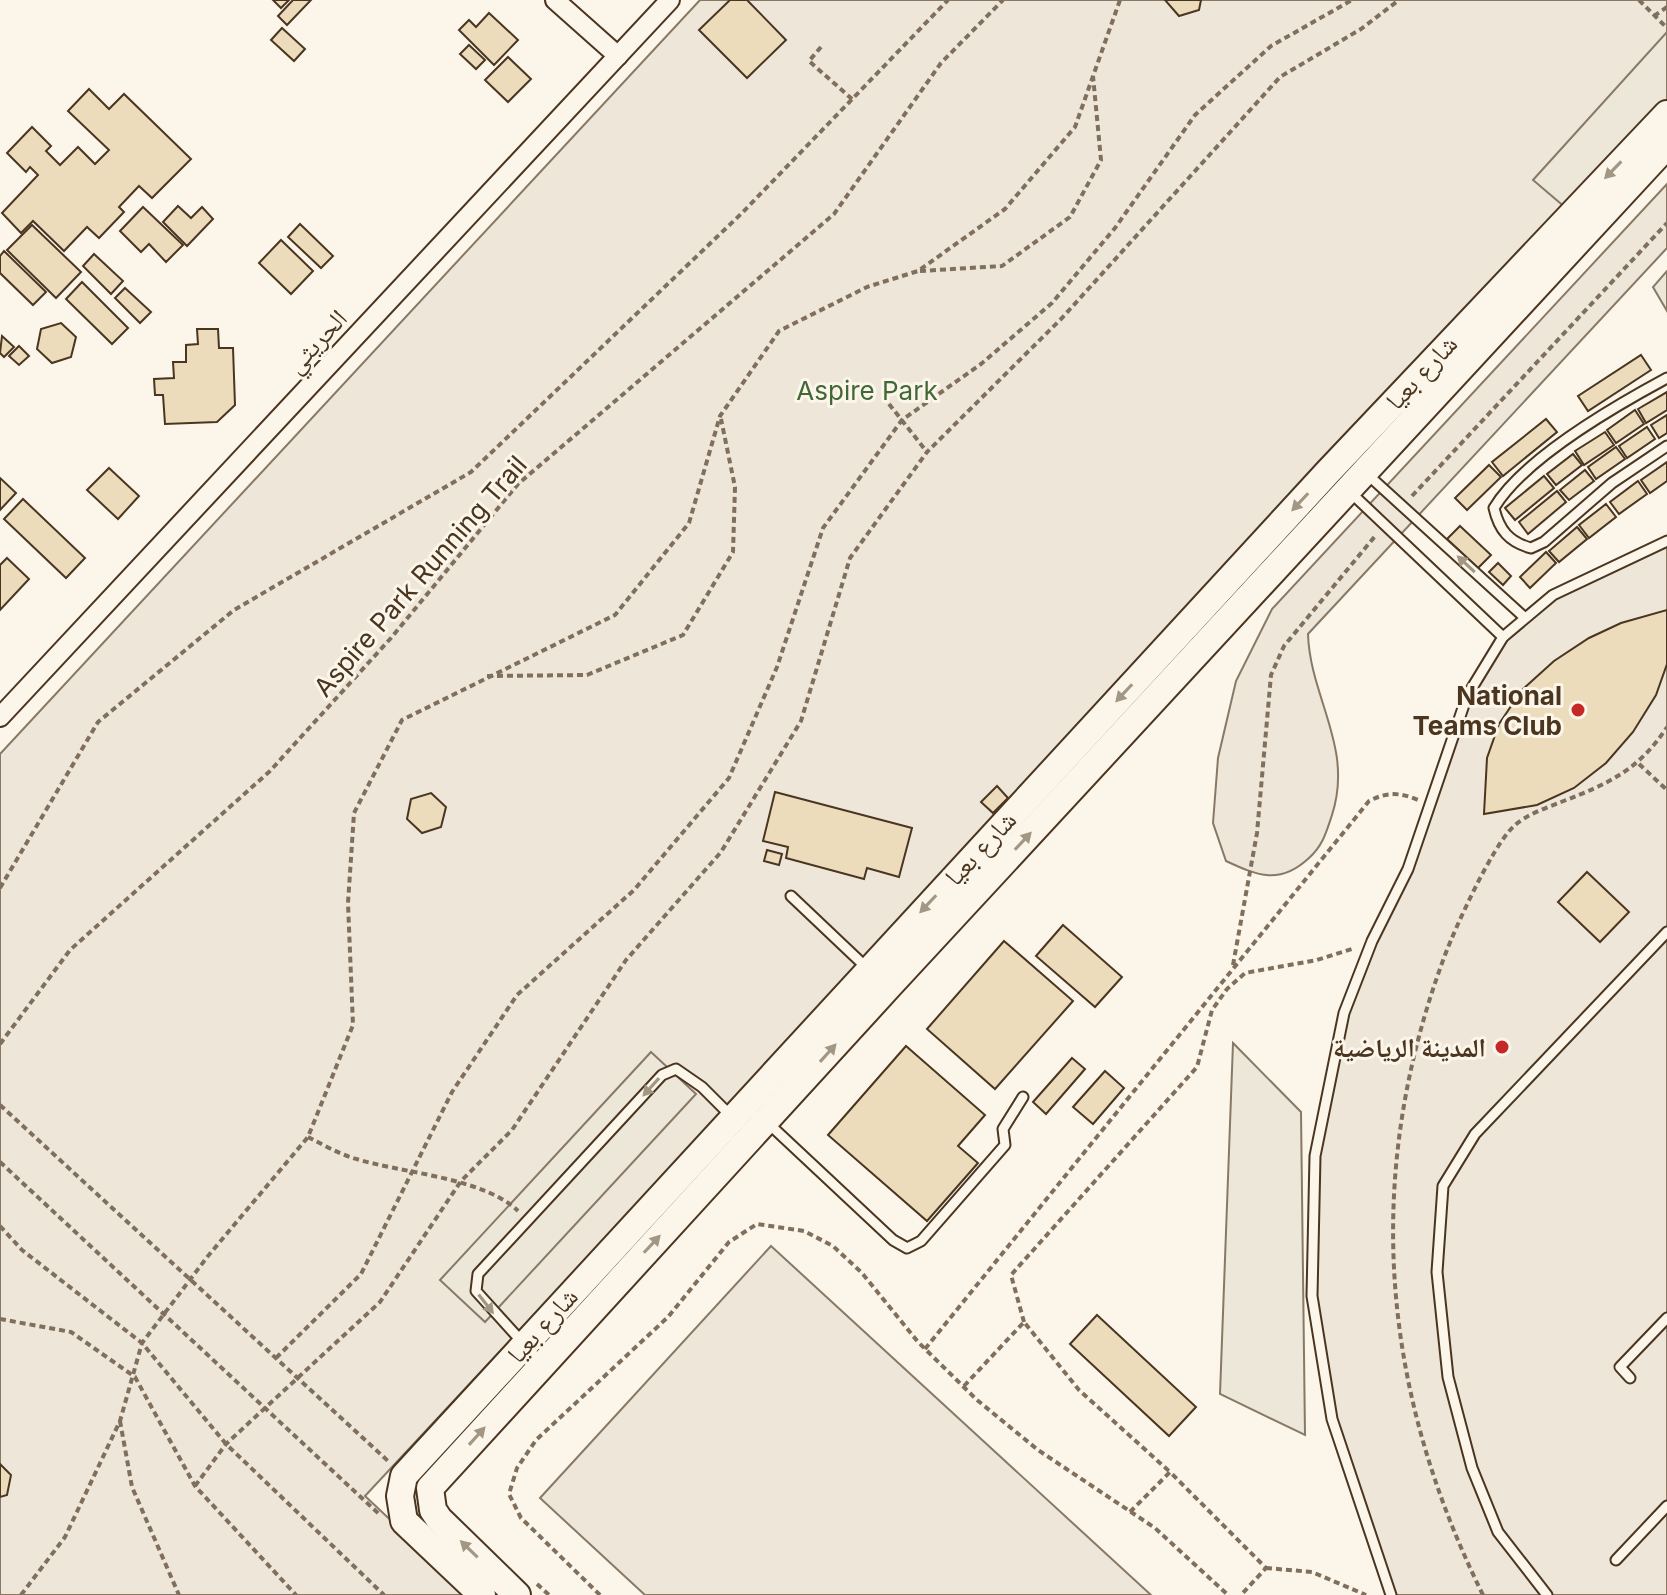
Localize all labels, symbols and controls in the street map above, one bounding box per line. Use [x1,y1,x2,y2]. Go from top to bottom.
one-way arrow [1605,160,1623,179]
street label: الحريثي [279,303,357,383]
street label: شارع بعيا [1379,328,1464,416]
park label: Aspire Park [796,375,938,406]
street label: Aspire Park Running Trail [307,449,533,703]
one-way arrow [1292,492,1310,511]
one-way arrow [1457,556,1476,574]
place label: National Teams Club [1413,680,1562,741]
one-way arrow [1115,683,1133,702]
marker: National Teams Club [1569,701,1587,719]
street label: شارع بعيا [938,804,1023,892]
one-way arrow [1014,832,1032,851]
one-way arrow [920,894,938,913]
place label: المدينة الرياضية [1333,1032,1486,1063]
marker: المدينة الرياضية [1493,1038,1511,1056]
one-way arrow [818,1043,836,1062]
one-way arrow [643,1076,660,1096]
one-way arrow [643,1235,661,1254]
street label: شارع بعيا [500,1281,585,1370]
one-way arrow [477,1294,493,1314]
one-way arrow [467,1427,485,1446]
one-way arrow [460,1540,479,1558]

